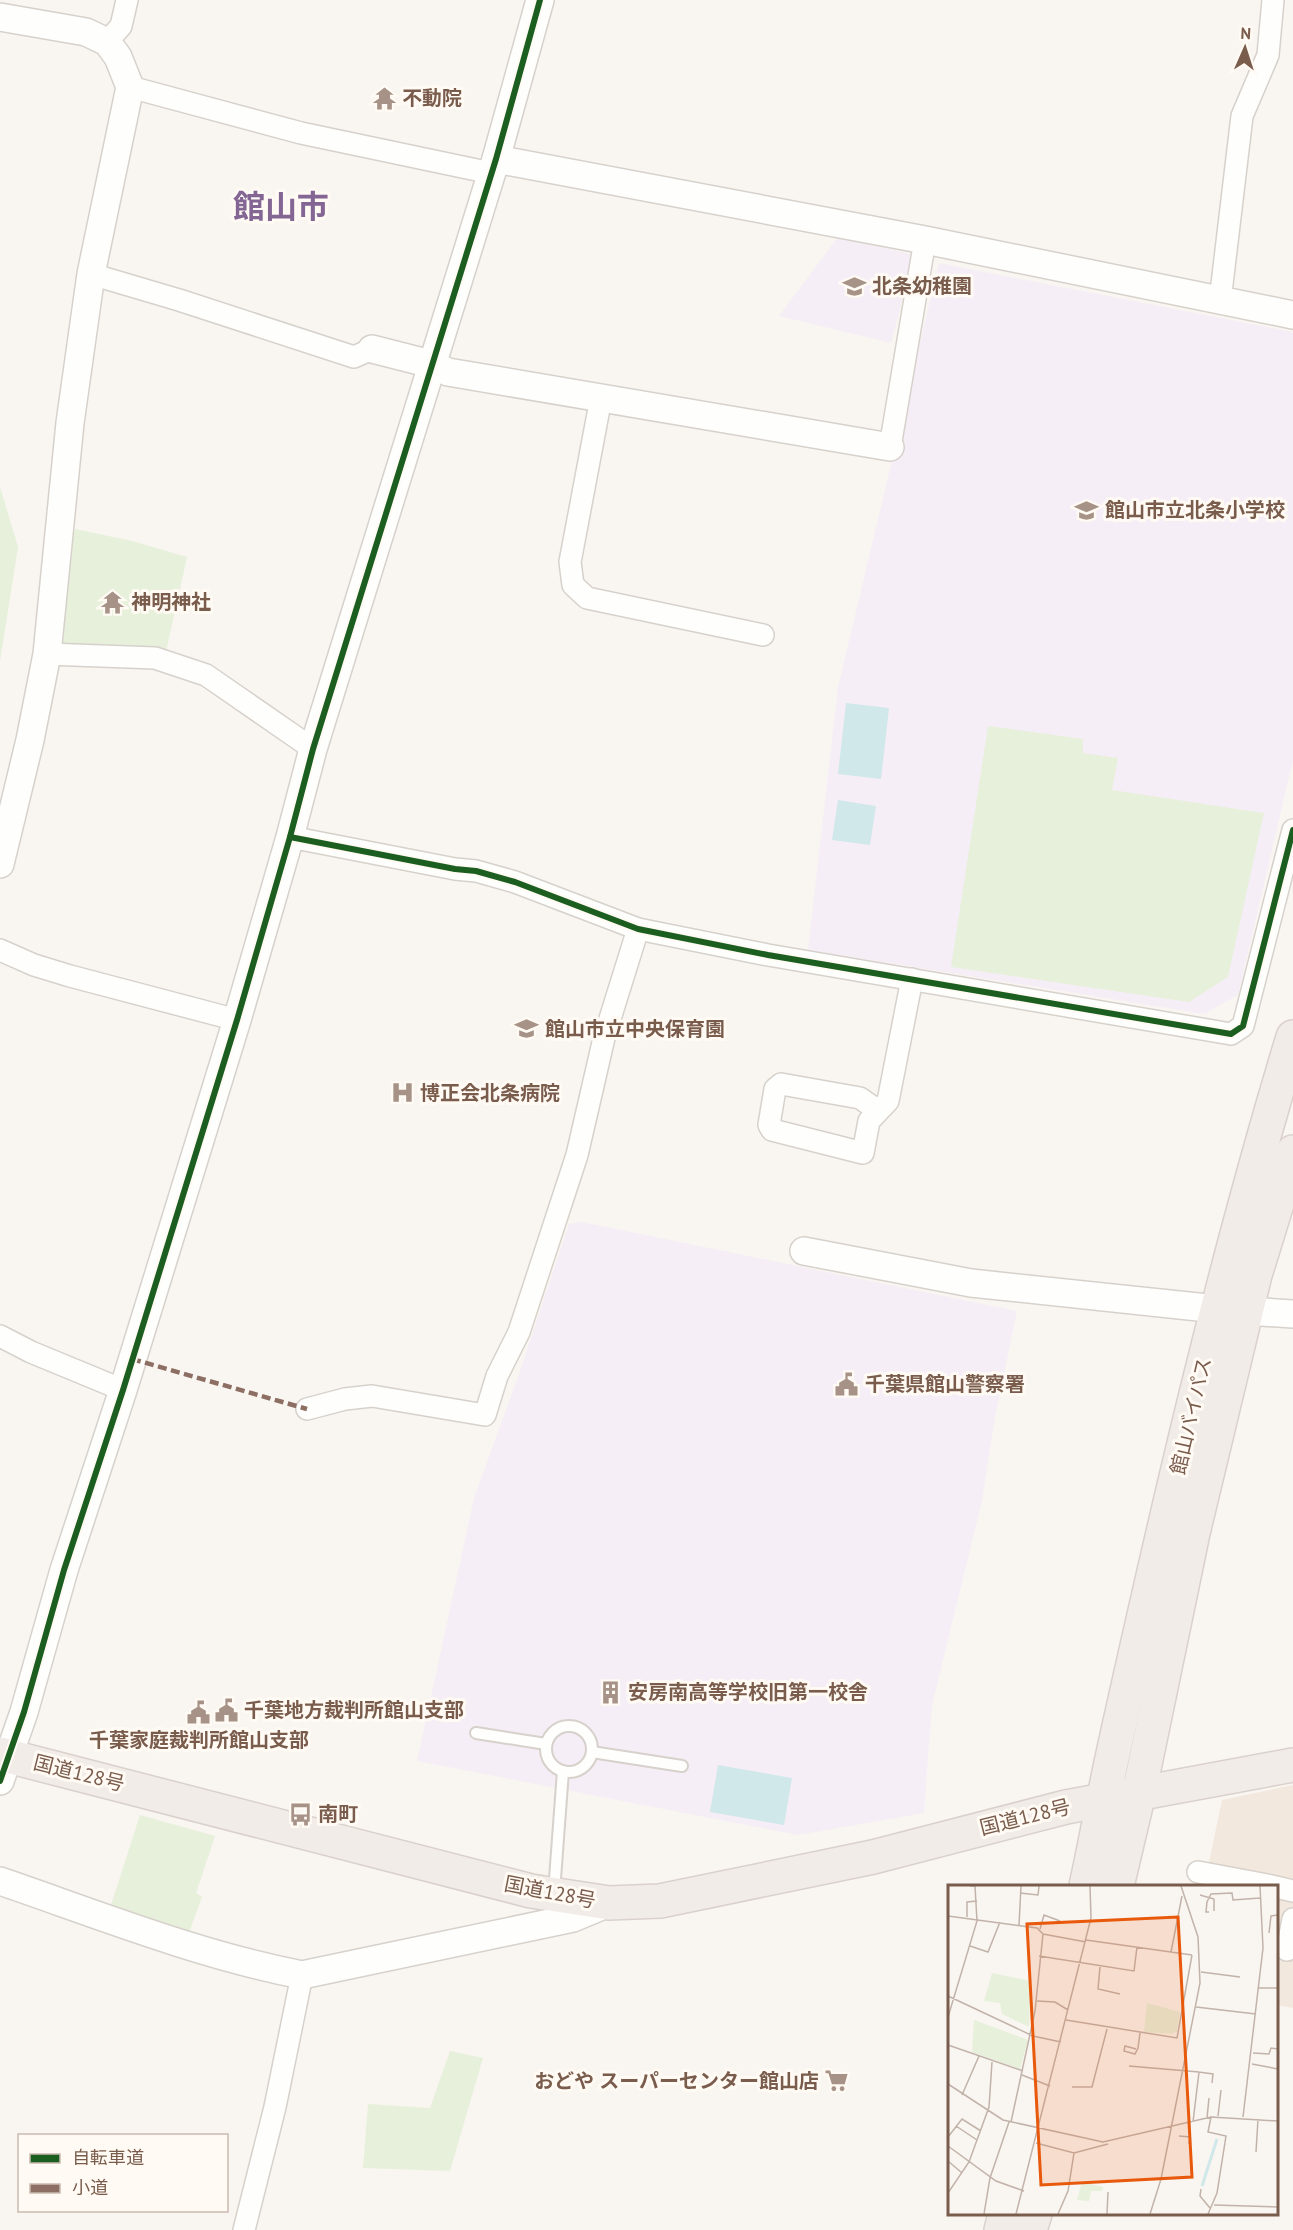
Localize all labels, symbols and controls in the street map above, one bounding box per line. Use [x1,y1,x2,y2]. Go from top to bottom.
north arrow [1215,18,1275,78]
text: N [1240,23,1252,43]
temple icon: 不動院 [371,85,397,111]
place label: 不動院 [402,85,462,111]
district label: 館山市 [233,185,329,227]
school or university icon: 北条幼稚園 [841,273,867,299]
place label: 北条幼稚園 [872,273,972,299]
school or university icon: 館山市立北条小学校 [1074,497,1100,523]
place label: 館山市立北条小学校 [1105,497,1285,523]
temple icon: 神明神社 [100,589,126,615]
place label: 神明神社 [131,589,211,615]
school or university icon: 館山市立中央保育園 [514,1016,540,1042]
place label: 館山市立中央保育園 [545,1016,725,1042]
hospital icon: 博正会北条病院 [389,1080,415,1106]
place label: 博正会北条病院 [420,1080,560,1106]
street label: 館山バイパス [1165,1355,1217,1477]
public building icon: 千葉県館山警察署 [834,1371,860,1397]
place label: 千葉県館山警察署 [865,1371,1025,1397]
building icon: 安房南高等学校旧第一校舎 [597,1679,623,1705]
place label: 安房南高等学校旧第一校舎 [628,1679,868,1705]
public building icon: 千葉地方裁判所館山支部 [213,1697,239,1723]
place label: 千葉地方裁判所館山支部 [244,1697,464,1723]
public building icon: 千葉家庭裁判所館山支部 [186,1700,212,1726]
place label: 千葉家庭裁判所館山支部 [89,1727,309,1753]
street label: 国道128号 [31,1749,127,1797]
street label: 国道128号 [977,1793,1073,1841]
bus stop icon: 南町 [287,1801,313,1827]
place label: 南町 [318,1801,358,1827]
street label: 国道128号 [502,1870,598,1914]
inset map [948,1885,1278,2215]
place label: おどや スーパーセンター館山店 [534,2068,819,2094]
supermarket icon: おどや スーパーセンター館山店 [824,2068,850,2094]
legend [18,2134,228,2212]
text: 自転車道 [72,2146,144,2169]
text: 小道 [72,2176,108,2199]

